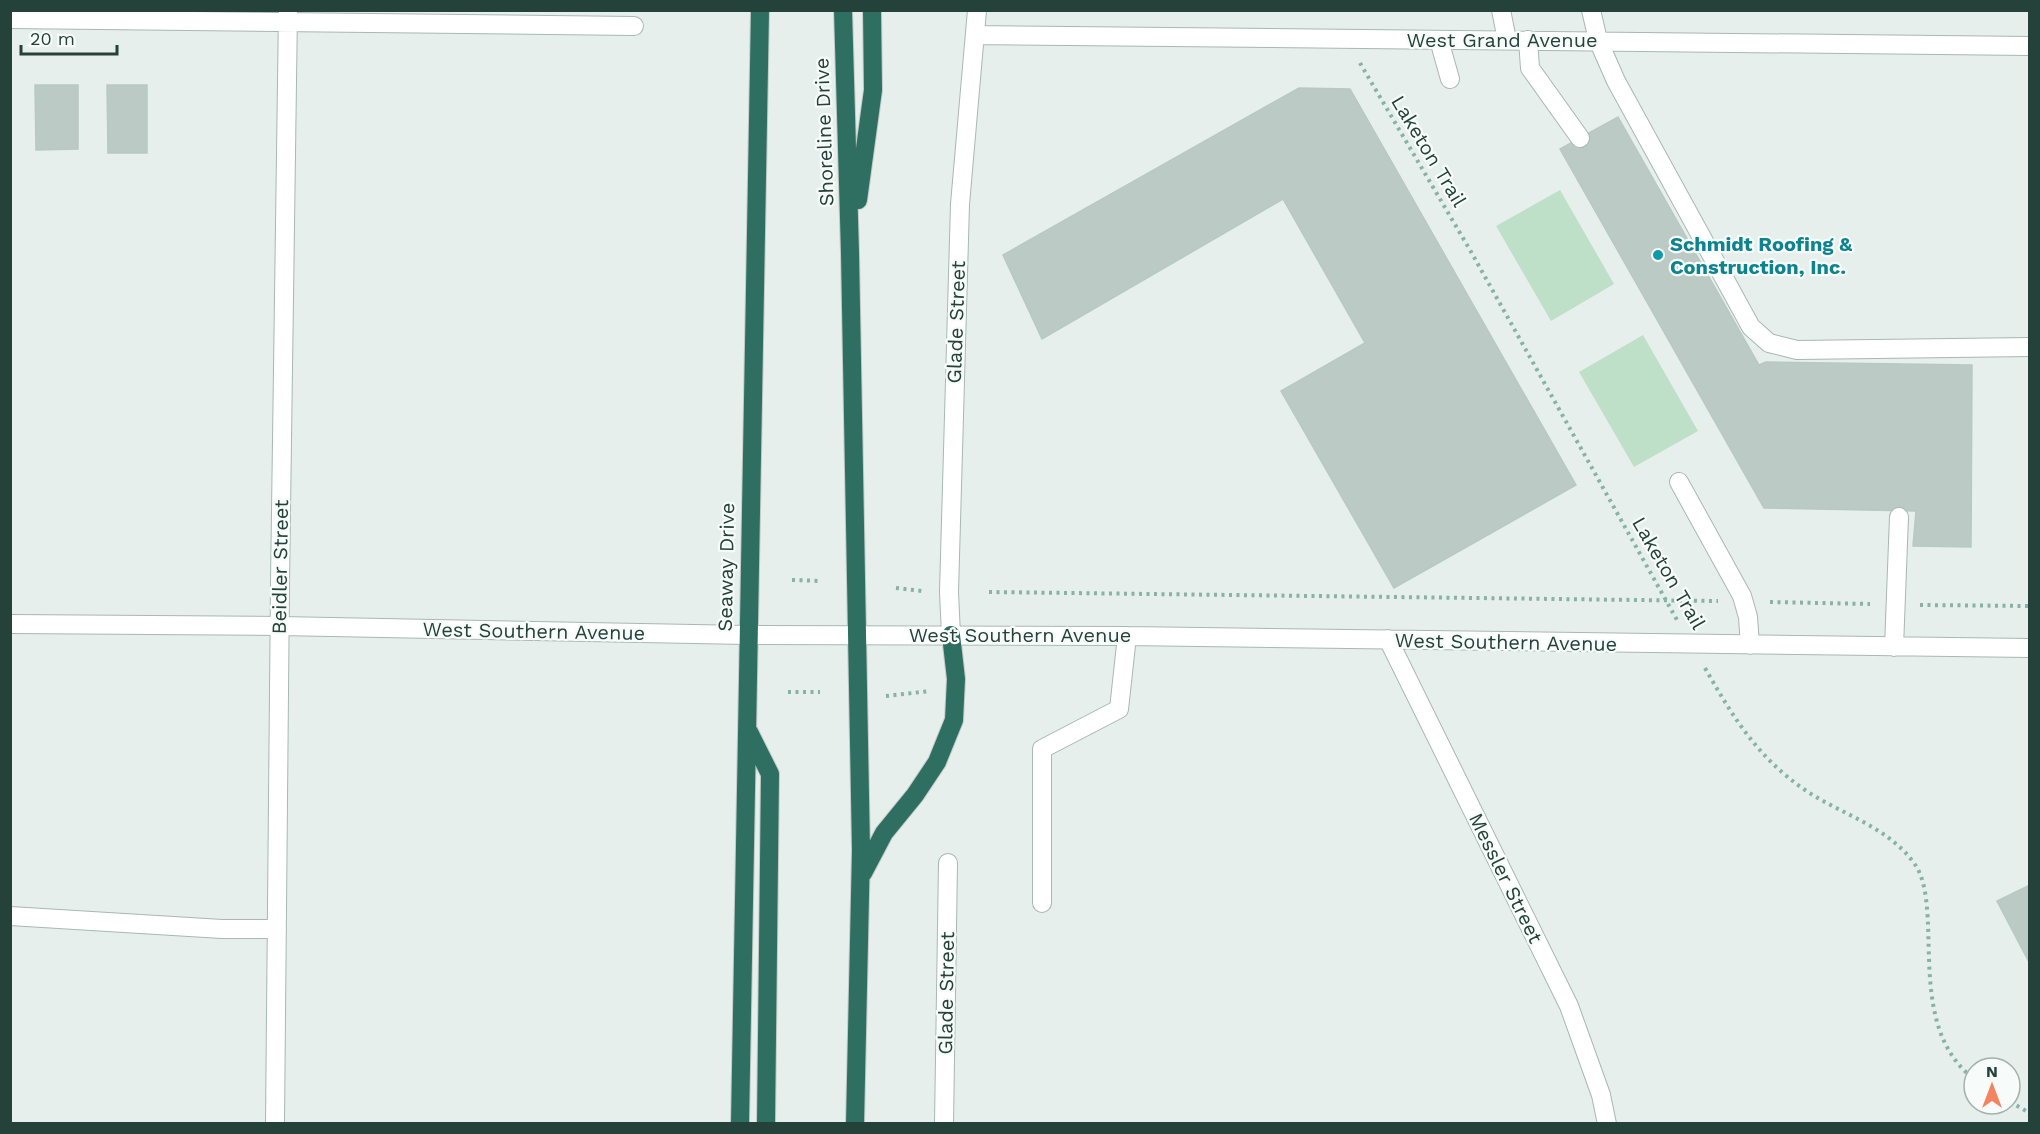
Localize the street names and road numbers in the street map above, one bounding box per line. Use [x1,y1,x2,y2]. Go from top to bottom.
street label: West Grand Avenue [1406,28,1598,52]
street label: Shoreline Drive [809,57,839,207]
street label: Laketon Trail [1386,91,1472,211]
street label: Glade Street [942,259,970,384]
street label: Beidler Street [267,499,293,635]
street label: Seaway Drive [713,502,739,632]
street label: Laketon Trail [1627,512,1711,634]
street label: West Southern Avenue [423,617,645,645]
street label: West Southern Avenue [909,623,1131,647]
street label: West Southern Avenue [1395,628,1617,656]
street label: Messler Street [1464,809,1548,948]
street label: Glade Street [933,931,959,1055]

